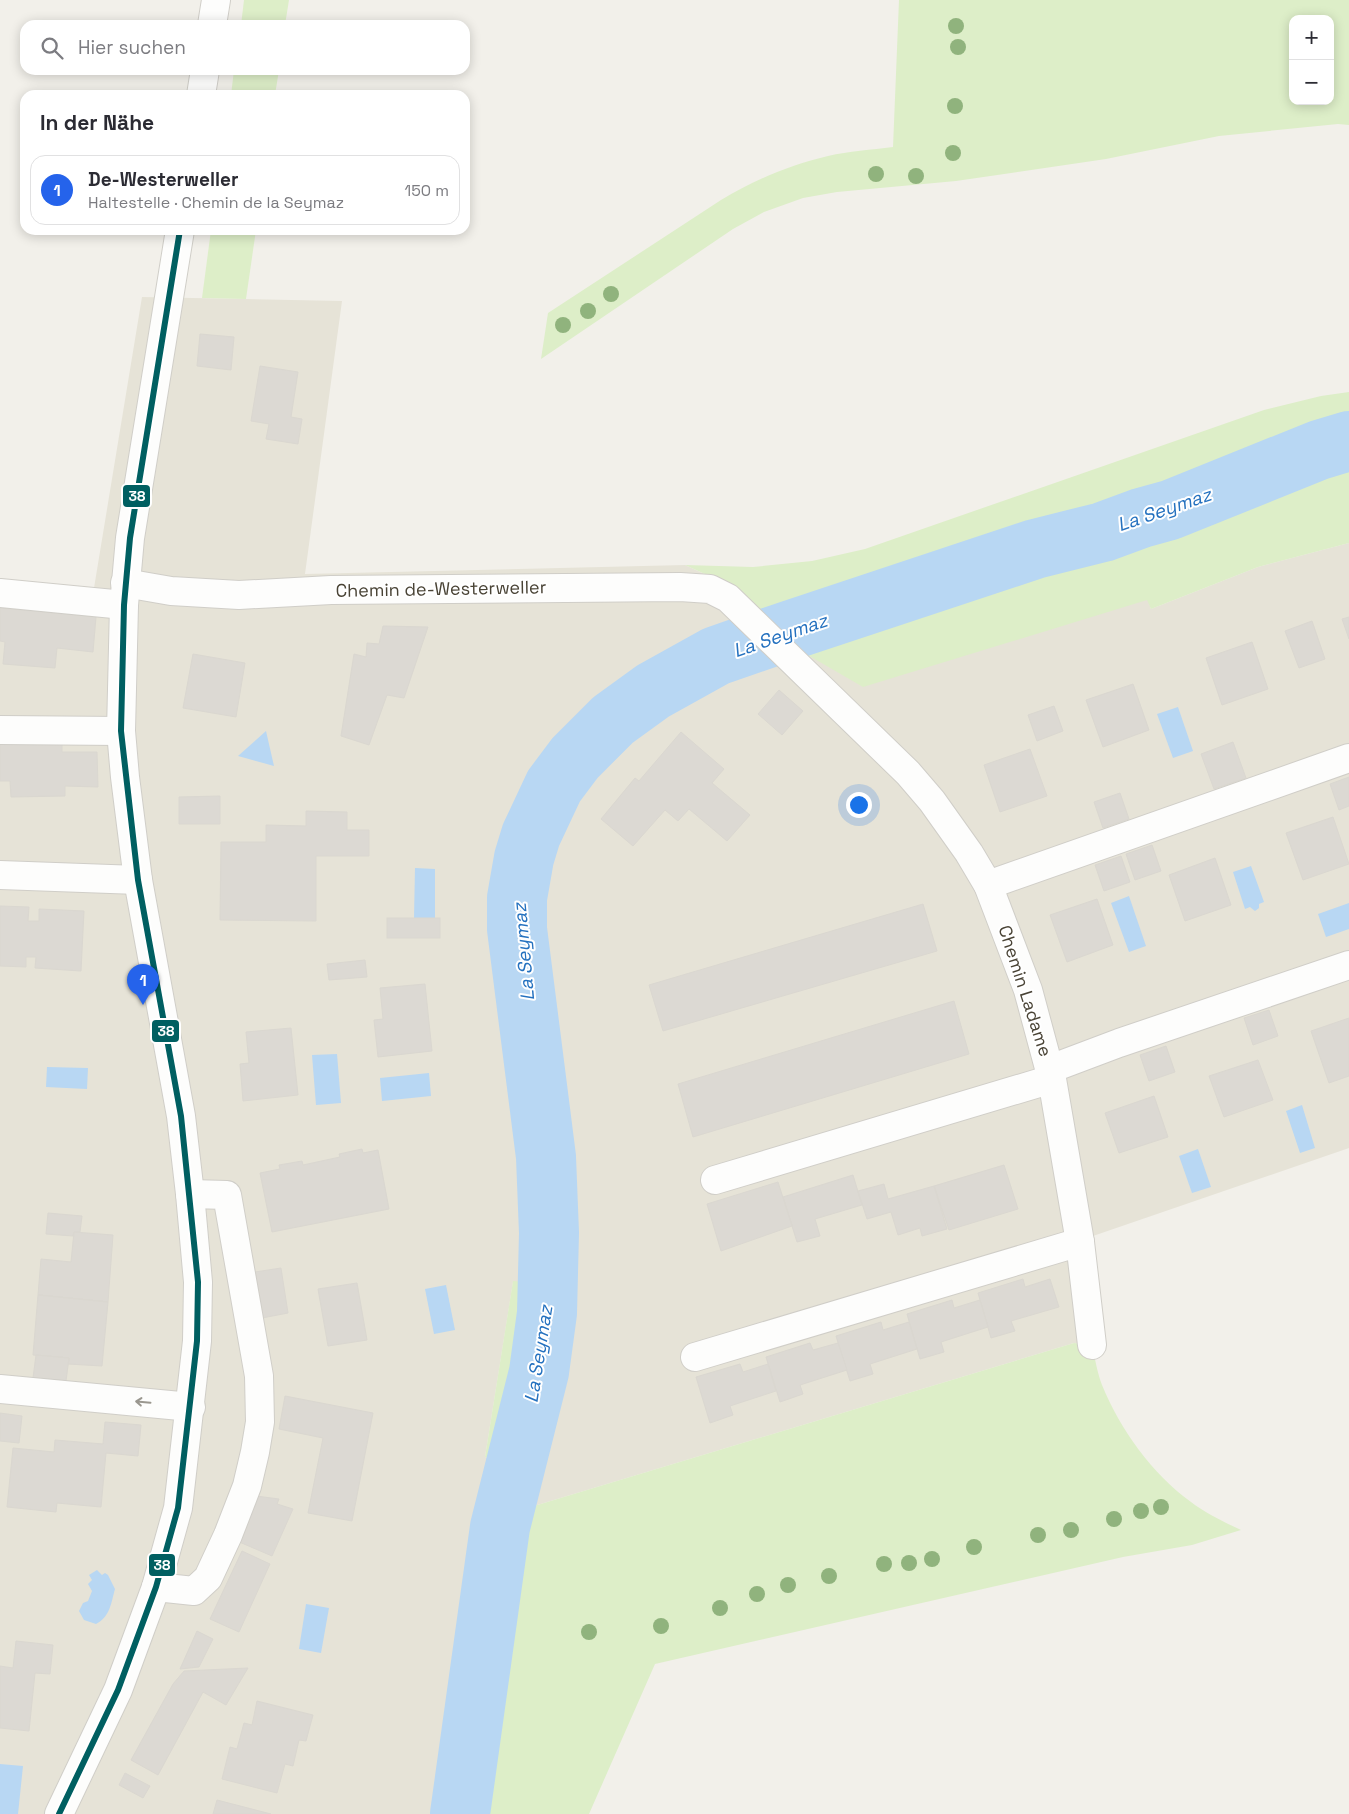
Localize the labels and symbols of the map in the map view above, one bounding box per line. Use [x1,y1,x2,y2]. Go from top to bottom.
water label: La Seymaz [1114,481,1216,537]
line badge: 38 [122,484,151,508]
text: 38 [129,487,146,505]
street label: Chemin de-Westerweller [335,575,547,602]
water label: La Seymaz [730,607,832,663]
your location [846,792,872,818]
water label: La Seymaz [507,901,540,1002]
street label: Chemin Ladame [993,922,1058,1059]
pin: 1 [127,964,159,1005]
line badge: 38 [151,1019,180,1043]
text: 38 [158,1022,175,1040]
water label: La Seymaz [518,1303,559,1404]
one-way arrow [135,1398,151,1407]
line badge: 38 [148,1553,176,1577]
text: 38 [154,1556,171,1574]

